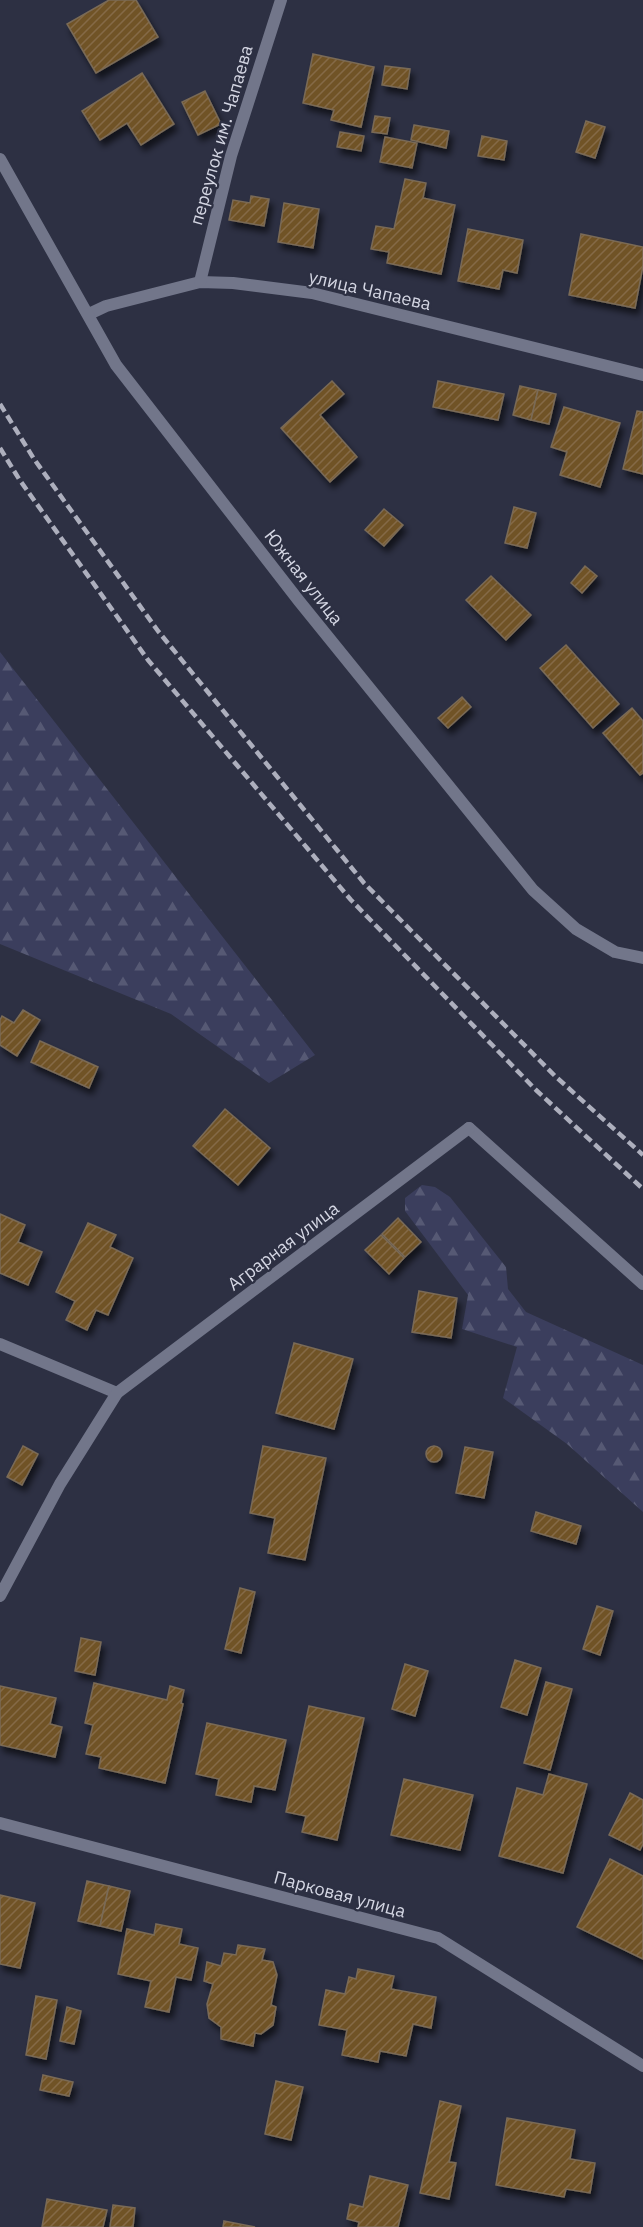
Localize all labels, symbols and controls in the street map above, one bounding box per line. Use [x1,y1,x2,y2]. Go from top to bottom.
street label: переулок им. Чапаева [184,42,258,228]
street label: улица Чапаева [307,265,434,315]
street label: Южная улица [260,525,349,630]
street label: Аграрная улица [223,1196,344,1295]
street label: Парковая улица [272,1865,409,1923]

